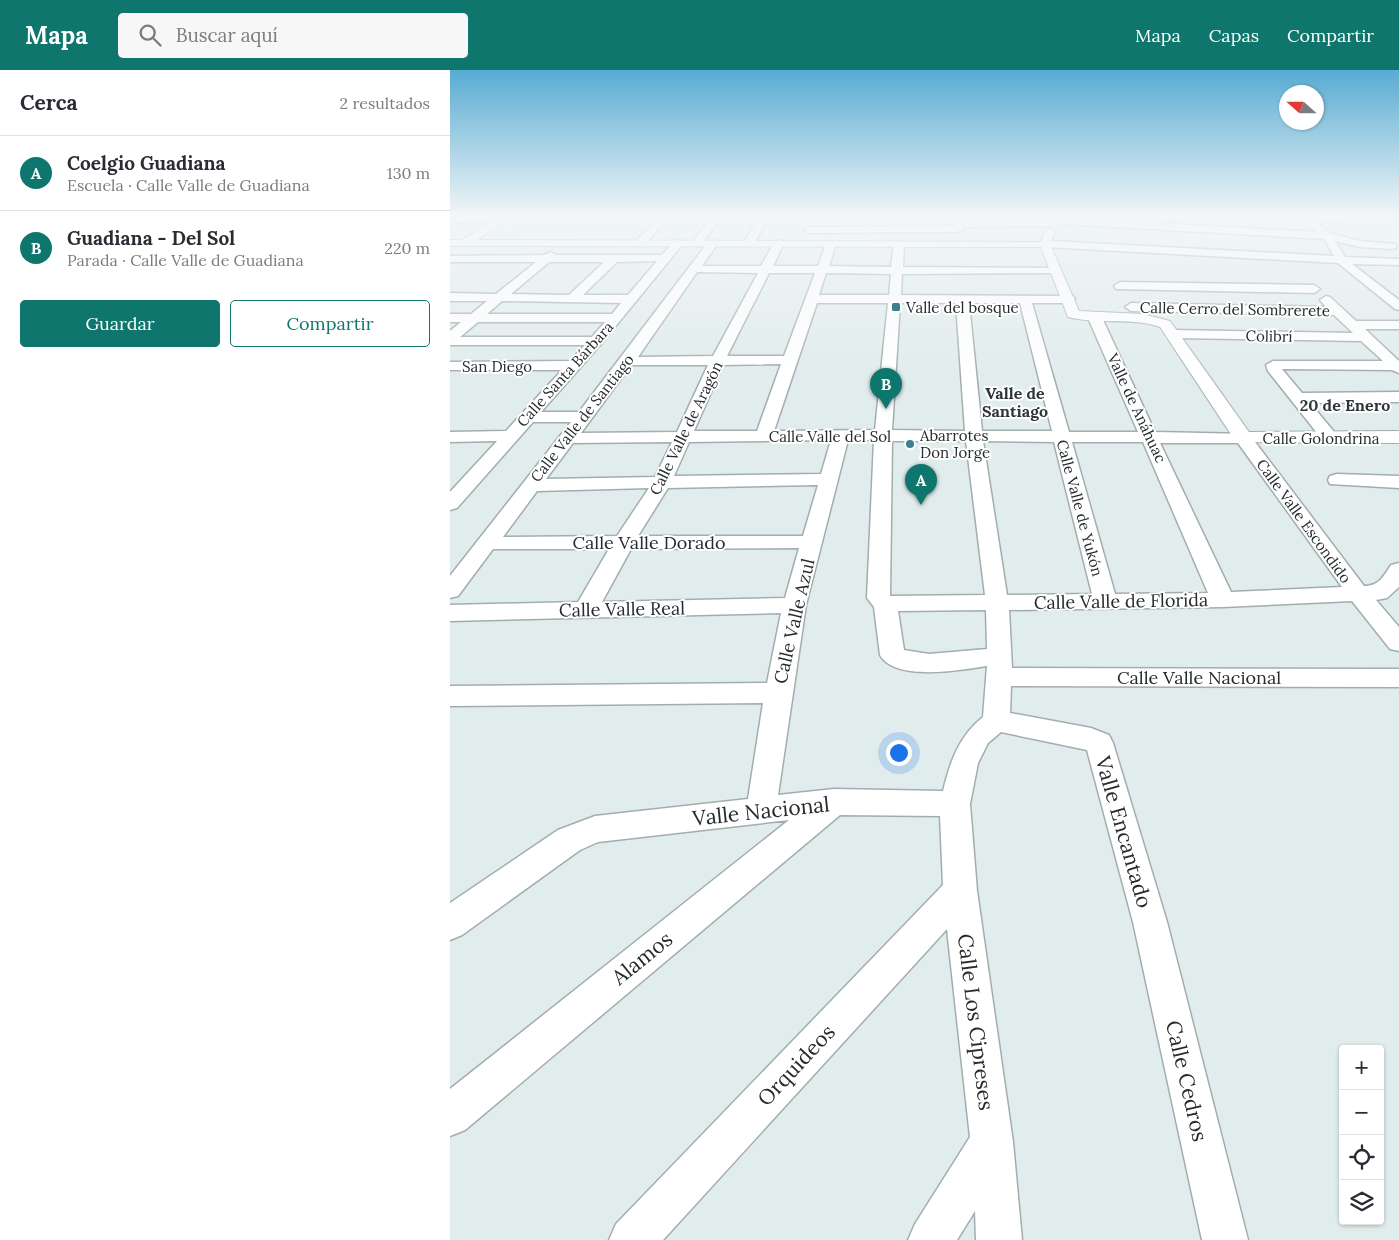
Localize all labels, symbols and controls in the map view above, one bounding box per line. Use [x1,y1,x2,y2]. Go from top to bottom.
search box [118,13,468,58]
text: Mapa [25,20,88,51]
icon: search [136,21,164,49]
text: Buscar aquí [176,23,278,47]
text: Mapa [1135,24,1181,47]
text: Capas [1209,24,1259,47]
text: Compartir [1287,24,1374,47]
north arrow [1279,85,1324,130]
text: Cerca [20,89,78,116]
text: 2 resultados [340,93,430,113]
text: Coelgio Guadiana [67,151,225,175]
text: A [31,163,41,183]
text: 130 m [387,163,430,183]
text: Escuela · Calle Valle de Guadiana [67,175,310,195]
text: Guadiana - Del Sol [67,226,235,250]
text: B [31,238,41,258]
text: 220 m [384,238,430,258]
text: Parada · Calle Valle de Guadiana [67,250,304,270]
place label: Valle del bosque [905,298,1019,317]
street label: Calle Cerro del Sombrerete [1140,298,1330,320]
button: Guardar [20,300,220,347]
button: Compartir [230,300,430,347]
marker: Valle del bosque [890,301,902,313]
street label: Calle Santa Bárbara [513,317,617,431]
street label: Colibrí [1245,326,1293,346]
street label: Valle de Anáhuac [1103,349,1171,466]
street label: Calle Valle de Santiago [526,350,638,486]
street label: San Diego [462,357,532,376]
street label: Calle Valle de Aragón [645,358,727,498]
pin: B [870,368,902,409]
district label: Valle de Santiago [982,383,1048,421]
district label: 20 de Enero [1300,395,1390,415]
place label: Abarrotes Don Jorge [919,426,990,462]
street label: Calle Valle del Sol [769,427,891,446]
street label: Calle Golondrina [1262,429,1380,448]
marker: Abarrotes Don Jorge [904,438,916,450]
street label: Calle Valle de Yukón [1053,438,1107,578]
street label: Calle Valle Escondido [1253,455,1356,587]
pin: A [905,464,937,505]
street label: Calle Valle Dorado [572,531,726,554]
street label: Calle Valle Azul [768,556,820,686]
street label: Calle Valle de Florida [1034,588,1208,614]
street label: Calle Valle Real [559,596,685,622]
street label: Calle Valle Nacional [1117,666,1281,689]
your location [886,740,912,766]
street label: Valle Encantado [1089,752,1159,911]
street label: Valle Nacional [690,790,831,832]
street label: Alamos [605,925,678,991]
street label: Calle Los Cipreses [952,932,1000,1112]
street label: Orquideos [751,1018,841,1112]
street label: Calle Cedros [1160,1018,1214,1144]
map controls [1339,1045,1384,1225]
button: + [1339,1045,1384,1090]
button: − [1339,1090,1384,1135]
button: locate [1339,1135,1384,1180]
button: layers [1339,1180,1384,1225]

